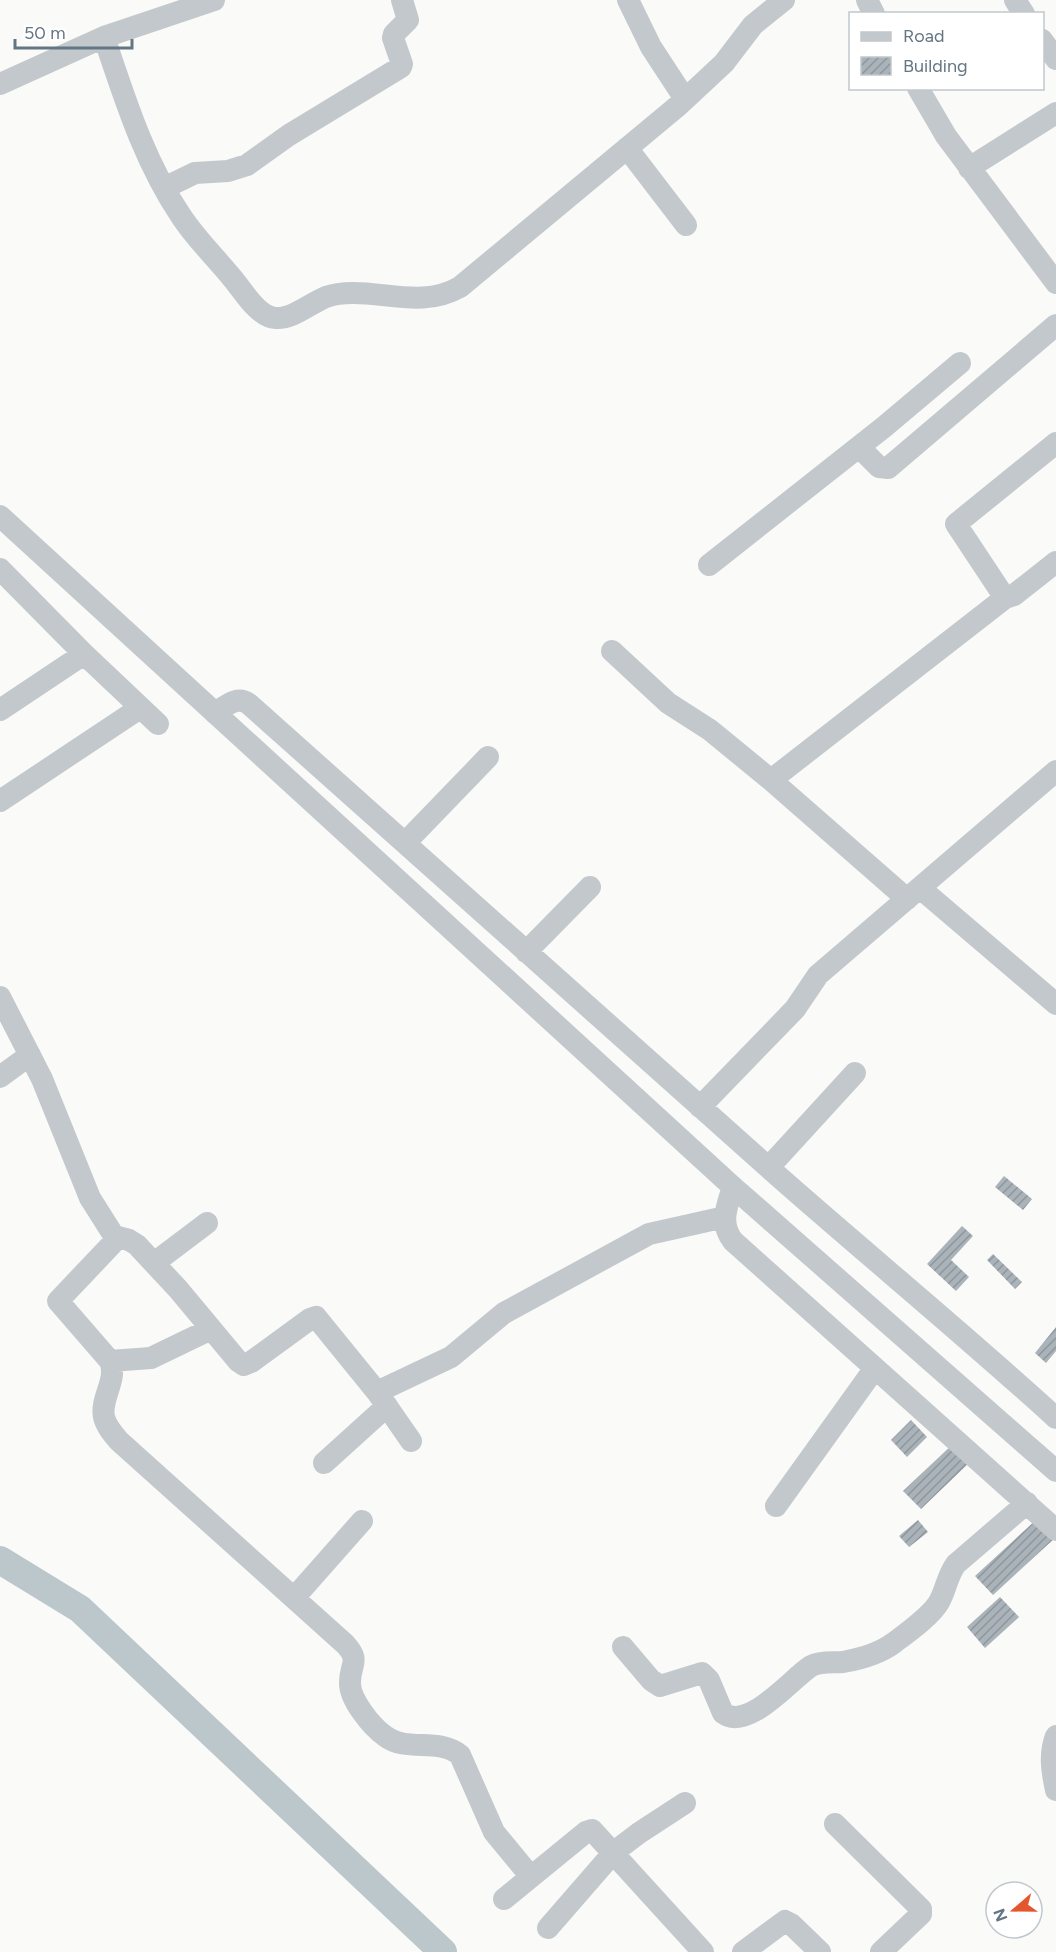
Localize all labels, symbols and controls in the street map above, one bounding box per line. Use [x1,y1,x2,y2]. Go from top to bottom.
scale bar [15,12,132,50]
legend [849,12,1044,90]
text: 50 m [24,22,66,44]
text: Road [903,25,944,47]
text: Building [903,55,968,77]
north arrow [984,1880,1044,1940]
text: N [989,1906,1011,1924]

